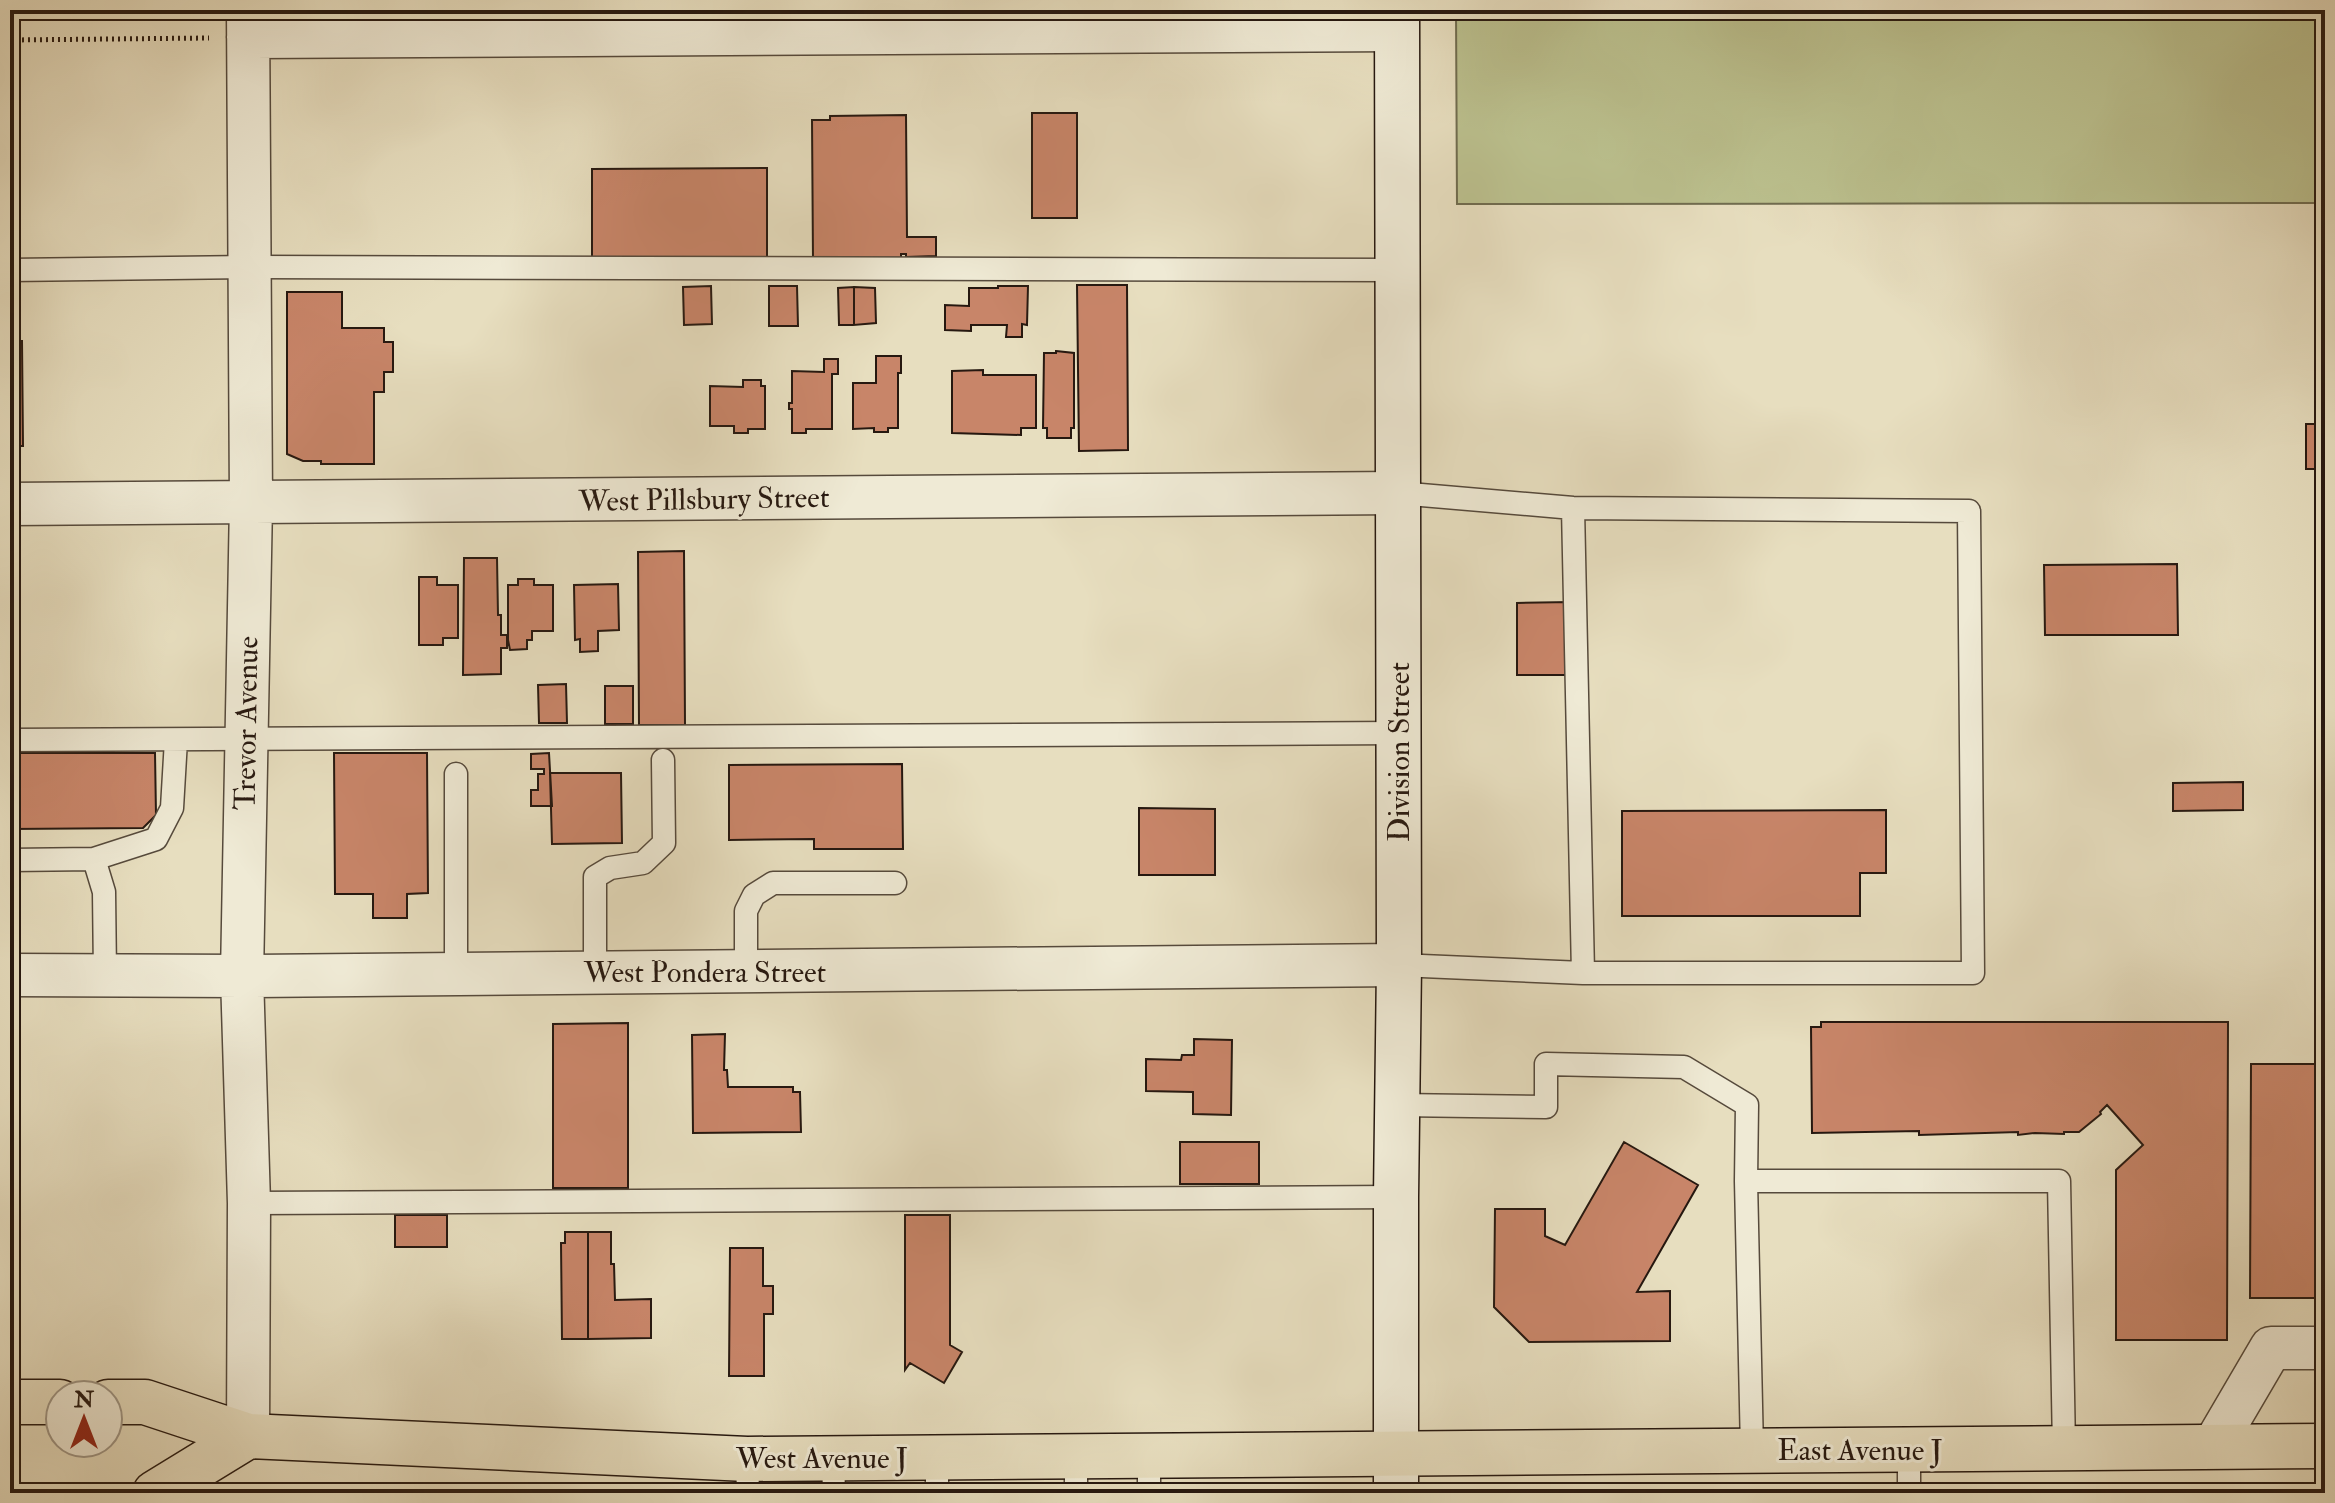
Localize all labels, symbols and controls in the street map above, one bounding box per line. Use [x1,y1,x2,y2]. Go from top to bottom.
street label: West Pillsbury Street [577,479,830,520]
street label: Trevor Avenue [226,636,267,810]
street label: Division Street [1381,662,1418,842]
street label: West Pondera Street [583,954,827,991]
north arrow [44,1379,124,1459]
text: N [73,1386,94,1414]
street label: East Avenue J [1777,1432,1943,1469]
street label: West Avenue J [735,1440,908,1477]

